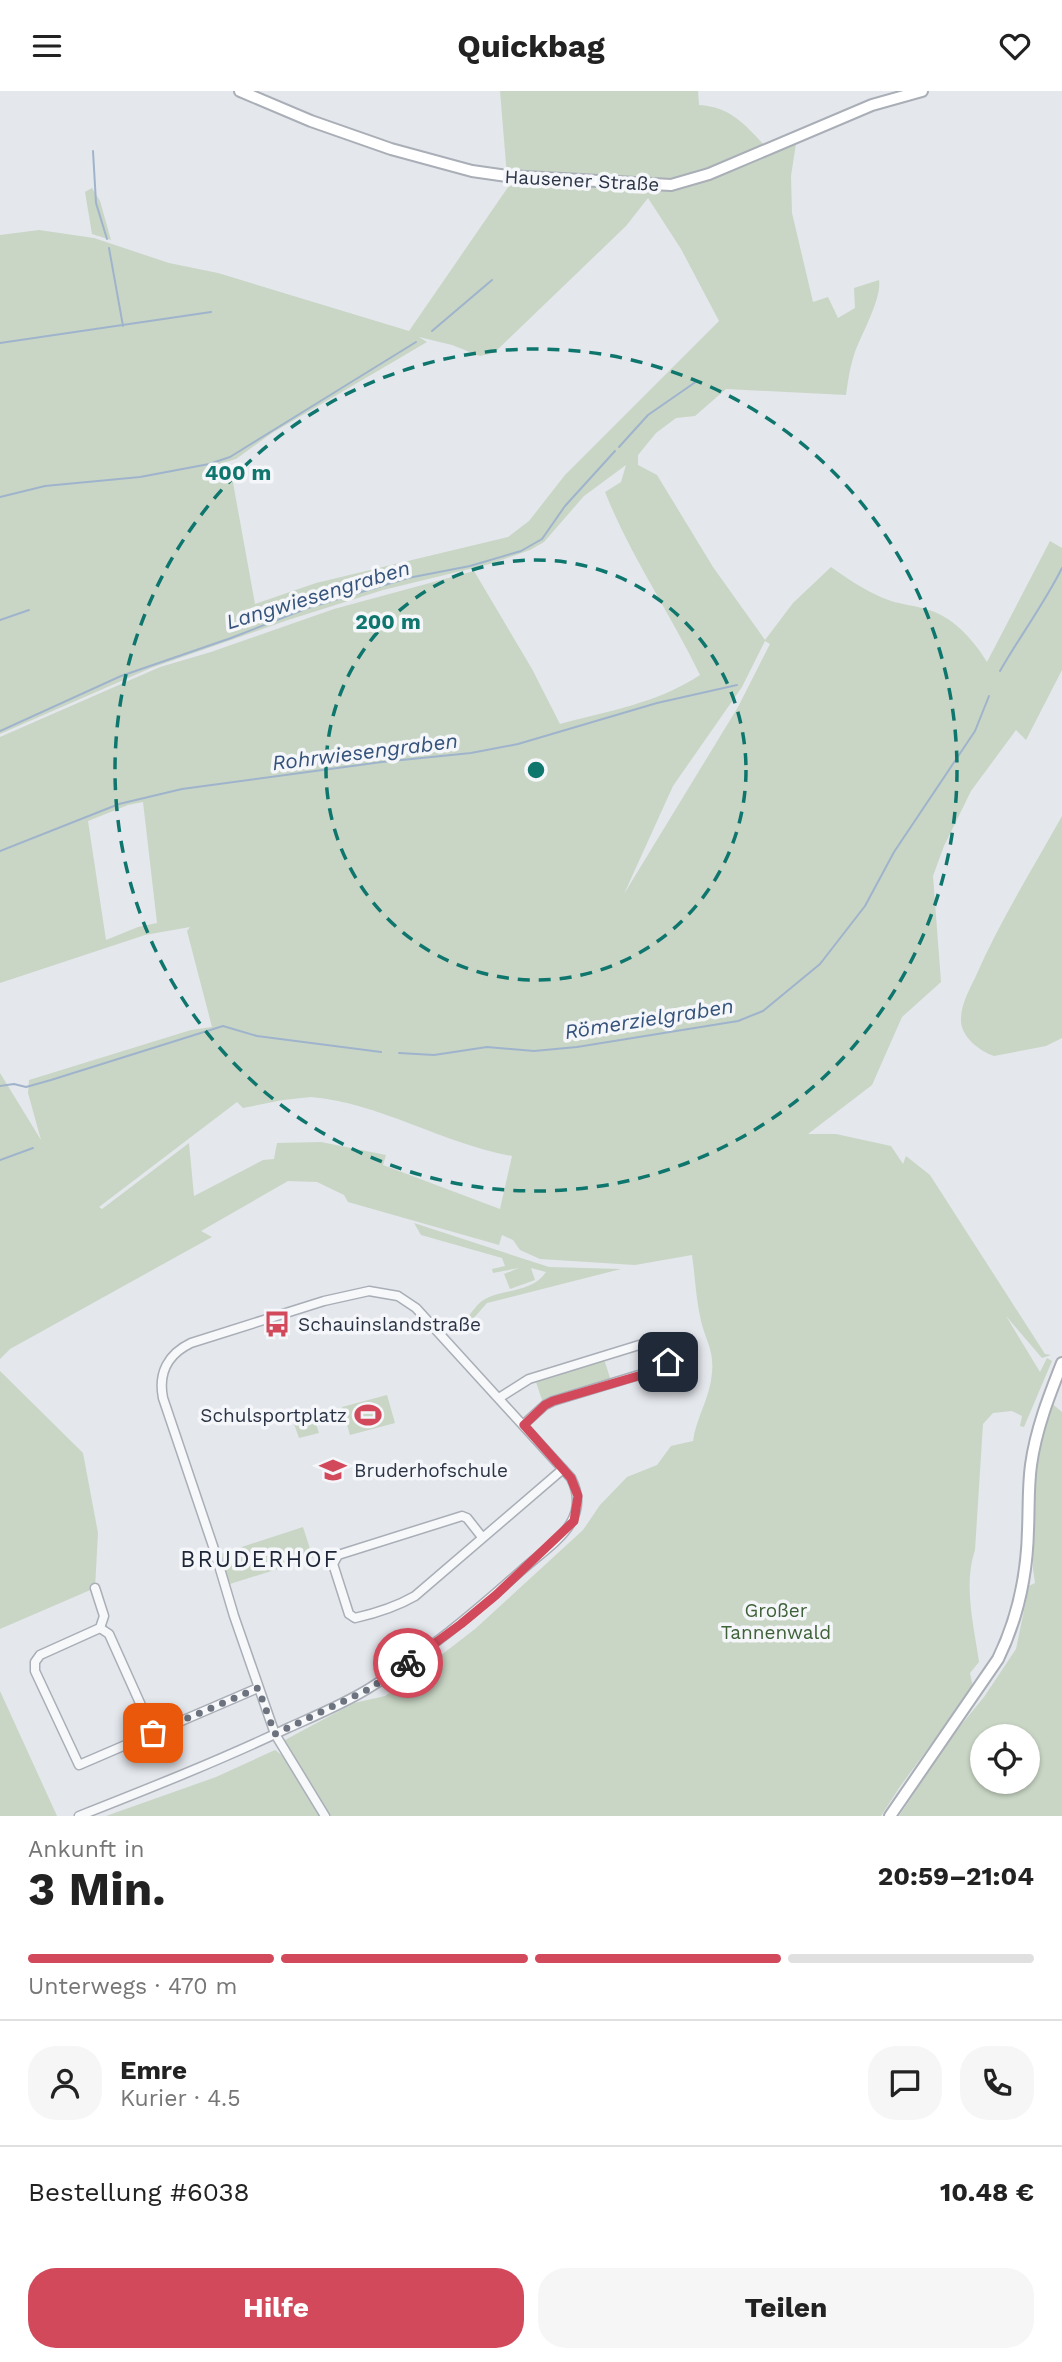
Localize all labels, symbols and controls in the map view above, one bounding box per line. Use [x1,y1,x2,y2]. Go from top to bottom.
icon: menu [28,27,66,65]
text: Quickbag [457,27,605,65]
icon: heart [996,27,1034,65]
street label: Hausener Straße [504,165,660,196]
text: 400 m [205,460,271,485]
water label: Langwiesengraben [223,555,413,634]
text: 200 m [355,609,421,634]
water label: Rohrwiesengraben [271,728,459,775]
centre of rings [524,758,548,782]
water label: Römerzielgraben [563,993,735,1044]
bus stop icon: Schauinslandstraße [262,1309,292,1339]
place label: Schauinslandstraße [298,1313,481,1336]
pin [638,1332,698,1392]
icon: home [649,1343,687,1381]
sports icon: Schulsportplatz [353,1400,383,1430]
place label: Schulsportplatz [200,1404,347,1427]
school or university icon: Bruderhofschule [318,1455,348,1485]
place label: Bruderhofschule [354,1459,508,1482]
district label: BRUDERHOF [180,1546,340,1573]
park label: Großer Tannenwald [721,1599,831,1644]
courier [373,1628,443,1698]
icon: bike [389,1644,427,1682]
pin [123,1703,183,1763]
icon: bag [134,1714,172,1752]
map controls [970,1724,1040,1794]
button: locate [970,1724,1040,1794]
text: Ankunft in [28,1836,144,1863]
text: 20:59–21:04 [878,1861,1034,1891]
text: 3 Min. [28,1862,166,1916]
text: Unterwegs · 470 m [28,1973,237,2000]
button: person [28,2046,102,2120]
button: chat [868,2046,942,2120]
button: phone [960,2046,1034,2120]
text: Emre [120,2055,187,2085]
text: Kurier · 4.5 [120,2085,241,2112]
text: Bestellung #6038 [28,2177,250,2207]
text: 10.48 € [940,2177,1034,2207]
button: Hilfe [28,2268,524,2348]
button: Teilen [538,2268,1034,2348]

